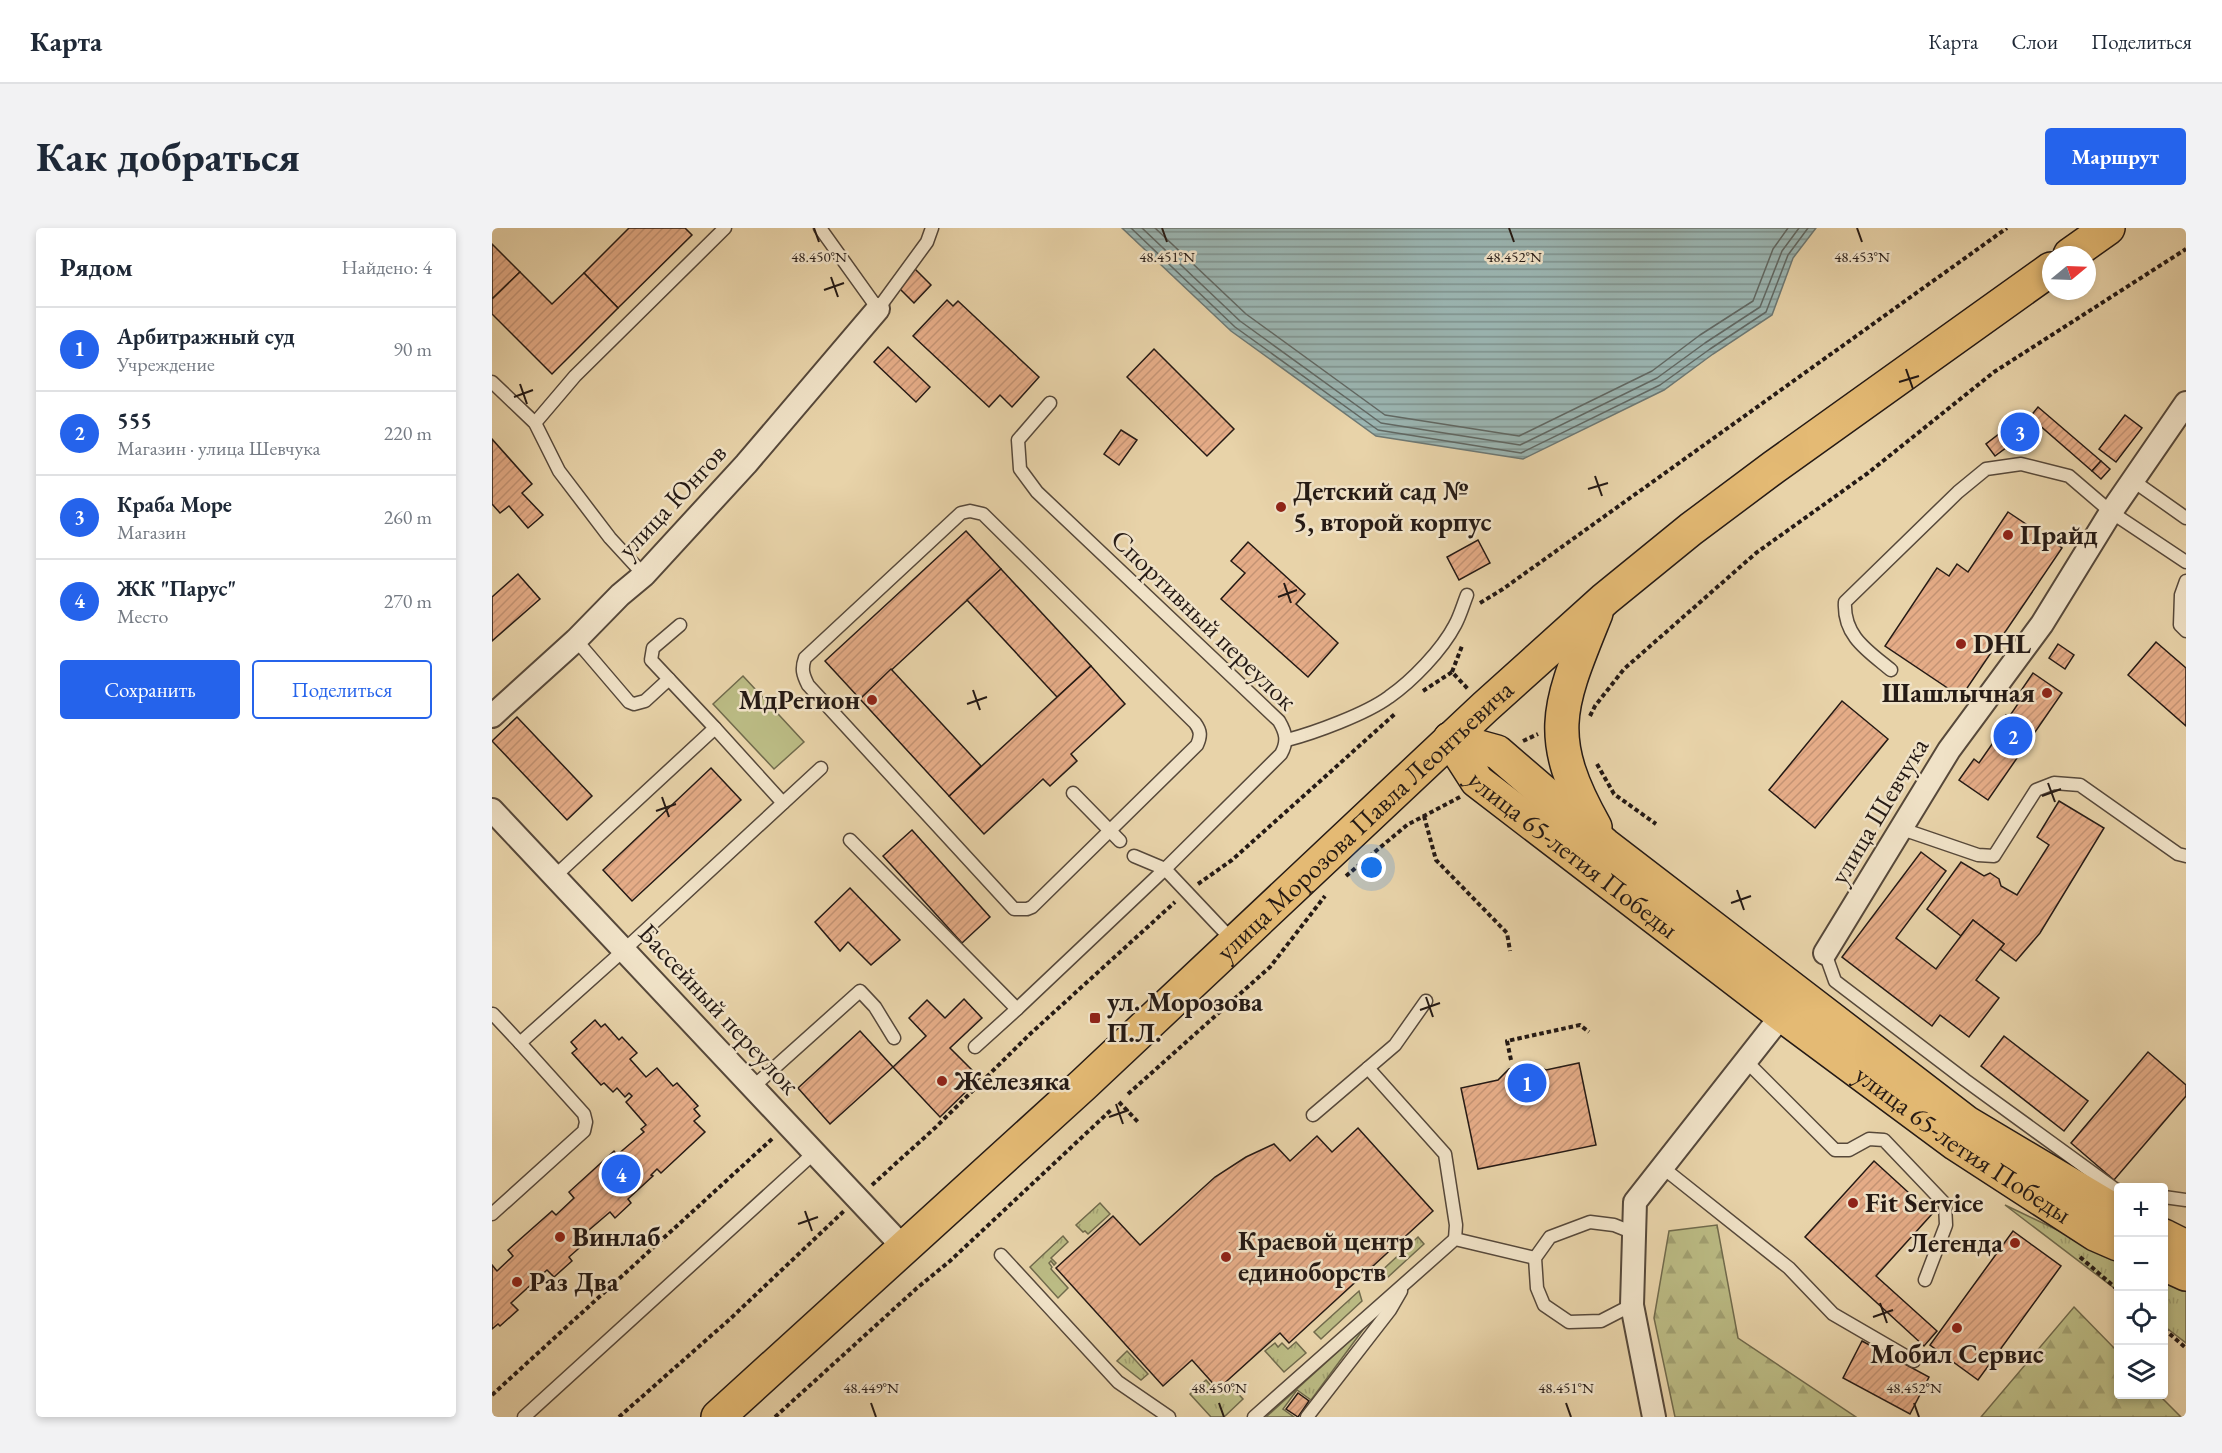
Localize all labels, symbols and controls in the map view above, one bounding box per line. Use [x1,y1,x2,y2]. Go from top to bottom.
text: Карта [30,23,102,59]
text: Карта [1928,28,1978,55]
text: Слои [2011,28,2058,55]
text: Поделиться [2091,28,2192,55]
button: Маршрут [2045,128,2186,185]
text: Как добраться [36,129,300,184]
north arrow [2042,246,2096,300]
text: 48.450°N [791,247,847,266]
text: 48.451°N [1139,247,1195,266]
text: 48.452°N [1486,247,1542,266]
text: 48.453°N [1834,247,1890,266]
text: Рядом [60,250,133,284]
text: Найдено: 4 [341,254,432,280]
text: Арбитражный суд [117,322,295,351]
text: 1 [74,336,85,362]
text: 90 m [393,336,432,362]
text: Учреждение [117,351,215,377]
text: 555 [117,406,152,435]
pin: 3 [2000,410,2039,454]
text: 2 [74,420,85,446]
text: 220 m [384,420,432,446]
text: Магазин · улица Шевчука [117,435,321,461]
street label: улица Юнгов [610,436,734,565]
place label: Детский сад № 5, второй корпус [1293,473,1492,539]
text: Краба Море [117,490,232,519]
marker: Детский сад № 5, второй корпус [1274,500,1288,514]
text: 3 [74,504,85,530]
text: 260 m [384,504,432,530]
place label: Прайд [2020,517,2098,552]
text: Магазин [117,519,186,545]
street label: Спортивный переулок [1104,522,1305,718]
marker: Прайд [2001,528,2015,542]
text: ЖК "Парус" [117,574,236,603]
text: 4 [74,588,85,614]
text: 270 m [384,588,432,614]
text: Место [117,603,168,629]
place label: DHL [1973,626,2031,661]
marker: DHL [1954,637,1968,651]
button: Сохранить [60,660,240,719]
button: Поделиться [252,660,432,719]
street label: улица Морозова Павла Леонтьевича [1208,672,1521,968]
place label: Шашлычная [1882,675,2035,710]
place label: МдРегион [738,682,860,717]
marker: Шашлычная [2040,686,2054,700]
marker: МдРегион [865,693,879,707]
pin: 2 [1994,714,2032,758]
street label: улица Шевчука [1821,731,1936,891]
street label: улица 65-летия Победы [1459,765,1686,946]
your location [1357,853,1386,882]
street label: Бассейный переулок [631,916,808,1102]
place label: ул. Морозова П.Л. [1107,984,1263,1050]
marker: ул. Морозова П.Л. [1088,1011,1102,1025]
street label: улица 65-летия Победы [1848,1057,2078,1231]
pin: 1 [1508,1060,1546,1106]
place label: Железяка [953,1063,1071,1098]
marker: Железяка [935,1074,949,1088]
pin: 4 [602,1152,640,1196]
map controls [2114,1183,2168,1399]
button: + [2114,1183,2168,1237]
place label: Fit Service [1865,1185,1984,1220]
marker: Fit Service [1846,1196,1860,1210]
place label: Винлаб [572,1219,661,1254]
place label: Краевой центр единоборств [1238,1223,1414,1289]
place label: Легенда [1908,1225,2003,1260]
marker: Винлаб [553,1230,567,1244]
marker: Легенда [2008,1236,2022,1250]
button: − [2114,1237,2168,1291]
marker: Краевой центр единоборств [1219,1250,1233,1264]
place label: Раз Два [529,1264,619,1299]
marker: Раз Два [510,1275,524,1289]
button: locate [2114,1291,2168,1345]
marker: Мобил Сервис [1950,1321,1964,1335]
place label: Мобил Сервис [1870,1336,2044,1371]
button: layers [2114,1345,2168,1399]
text: 48.449°N [843,1378,899,1397]
text: 48.450°N [1191,1378,1247,1397]
text: 48.451°N [1538,1378,1594,1397]
text: 48.452°N [1886,1378,1942,1397]

